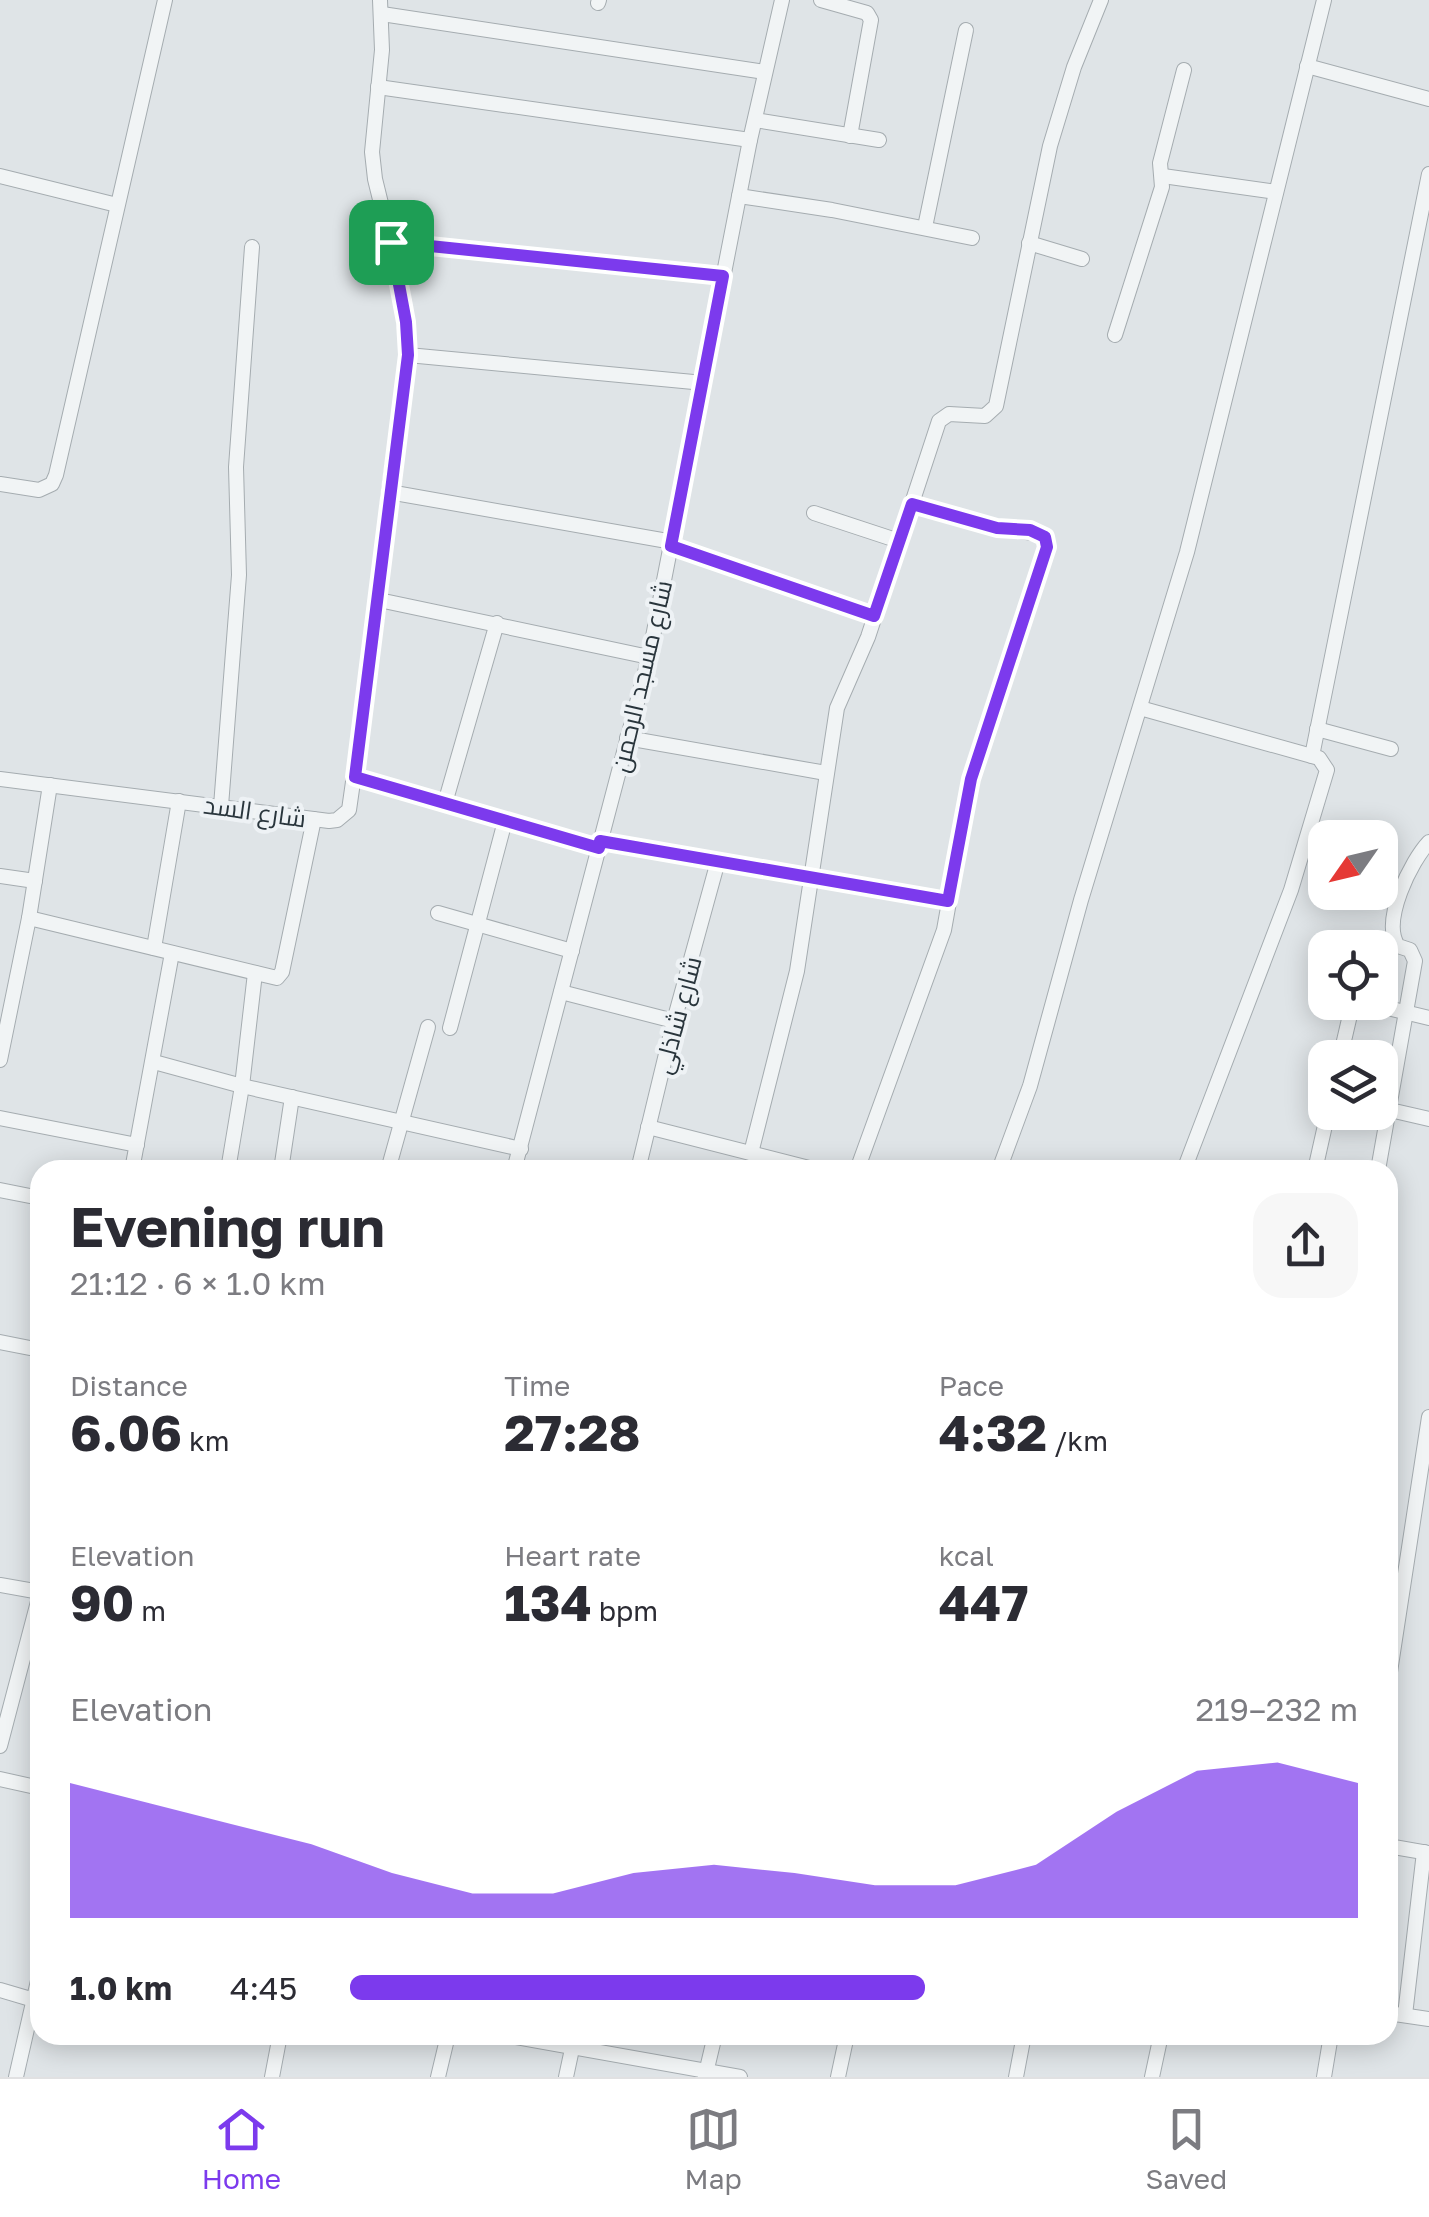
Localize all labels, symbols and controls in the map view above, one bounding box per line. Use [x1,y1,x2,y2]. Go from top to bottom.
pin [349,200,434,285]
icon: arrive [364,215,419,270]
street label: شارع مسجد الرحمن [604,577,680,776]
street label: شارع السد [201,788,308,836]
north arrow [1308,820,1398,910]
map controls [1308,820,1398,1130]
button: locate [1308,930,1398,1020]
street label: شارع شاذلي [646,953,712,1078]
button: layers [1308,1040,1398,1130]
text: Evening run [70,1193,385,1259]
button: share [1253,1193,1358,1298]
text: 21:12 · 6 × 1.0 km [70,1264,326,1302]
text: Distance [70,1369,188,1402]
text: Time [504,1369,570,1402]
text: Pace [939,1369,1004,1402]
text: 6.06 [70,1402,182,1462]
text: 27:28 [504,1402,641,1462]
text: 4:32 [939,1402,1047,1462]
text: km [182,1424,230,1457]
text: /km [1047,1424,1108,1457]
text: Elevation [70,1539,195,1572]
text: Heart rate [504,1539,641,1572]
text: kcal [939,1539,994,1572]
text: 90 [70,1572,134,1632]
text: 134 [504,1572,592,1632]
text: 447 [939,1572,1028,1632]
text: m [134,1594,166,1627]
text: bpm [592,1594,658,1627]
text: Elevation [70,1690,212,1728]
text: 219–232 m [1195,1690,1358,1728]
text: 1.0 km [70,1969,172,2007]
text: 4:45 [230,1969,297,2007]
tab: Home [202,2102,281,2195]
tab: Map [685,2102,742,2195]
tab: Saved [1145,2102,1227,2195]

